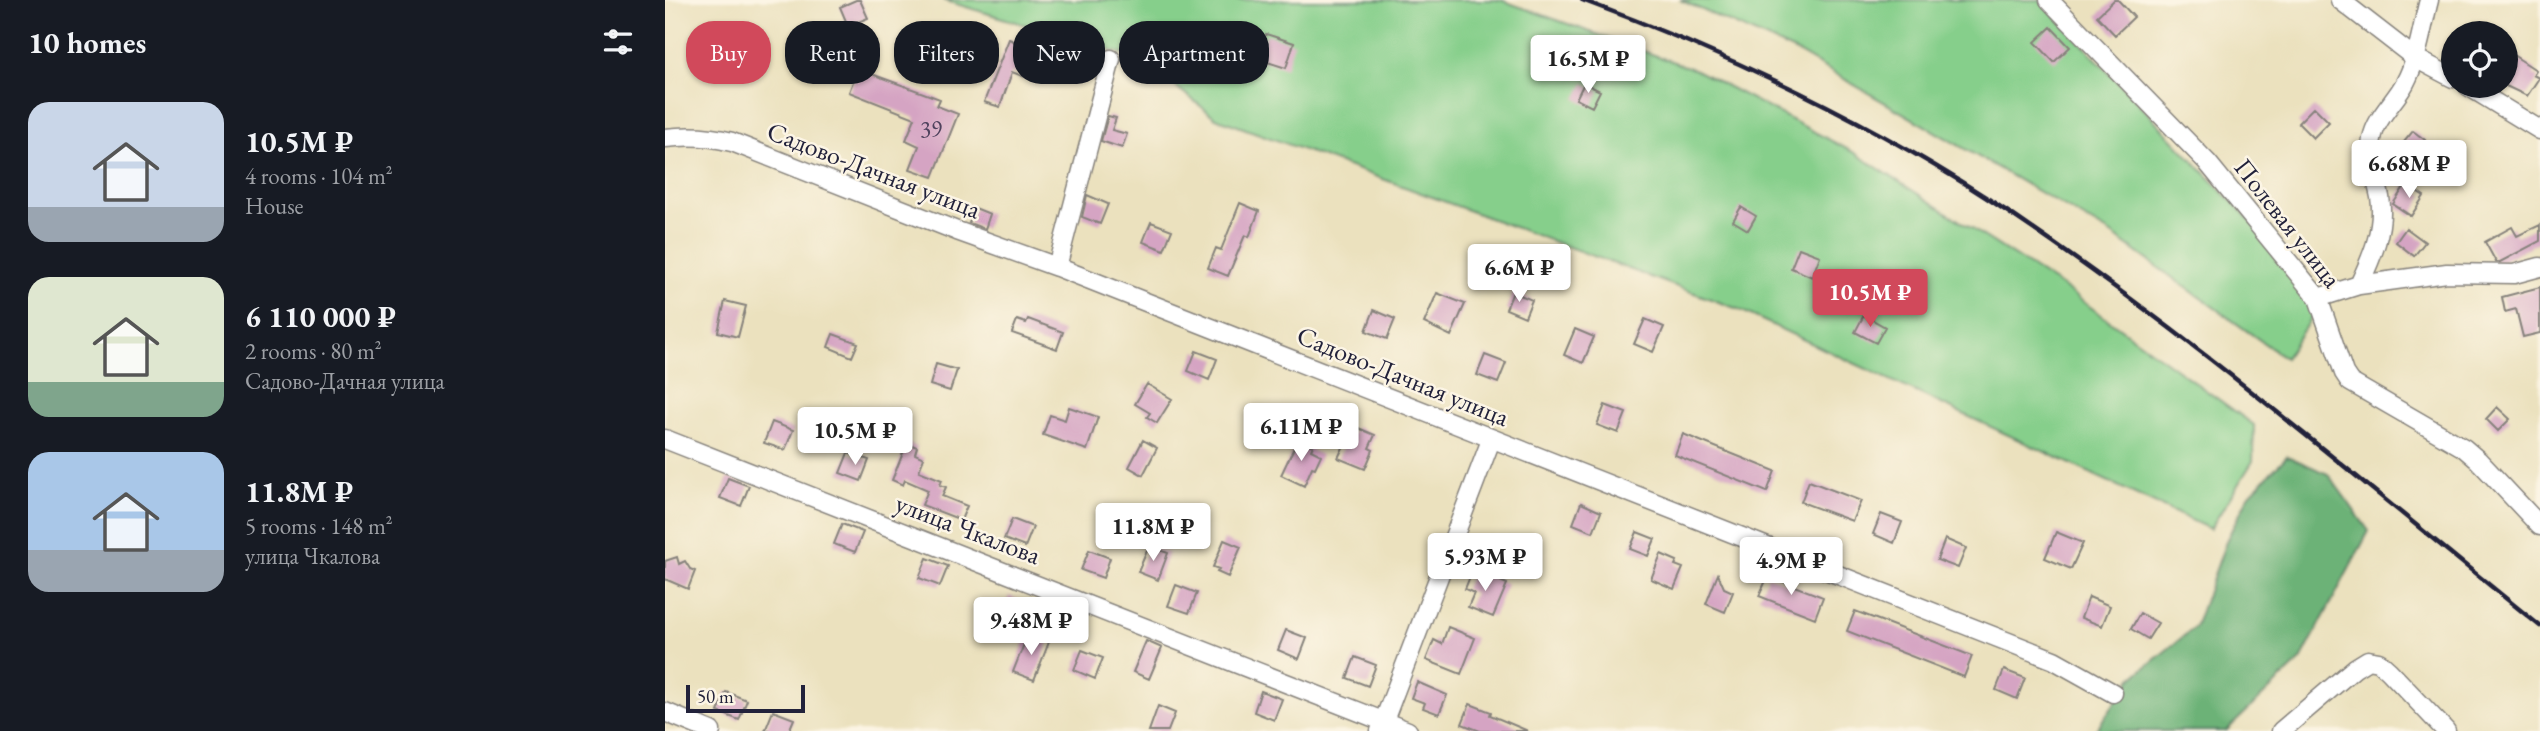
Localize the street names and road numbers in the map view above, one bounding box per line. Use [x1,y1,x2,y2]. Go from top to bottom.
street label: Садово-Дачная улица [762,114,986,227]
street label: Полевая улица [2227,151,2350,295]
street label: Садово-Дачная улица [1292,318,1515,434]
street label: улица Чкалова [891,486,1046,572]

